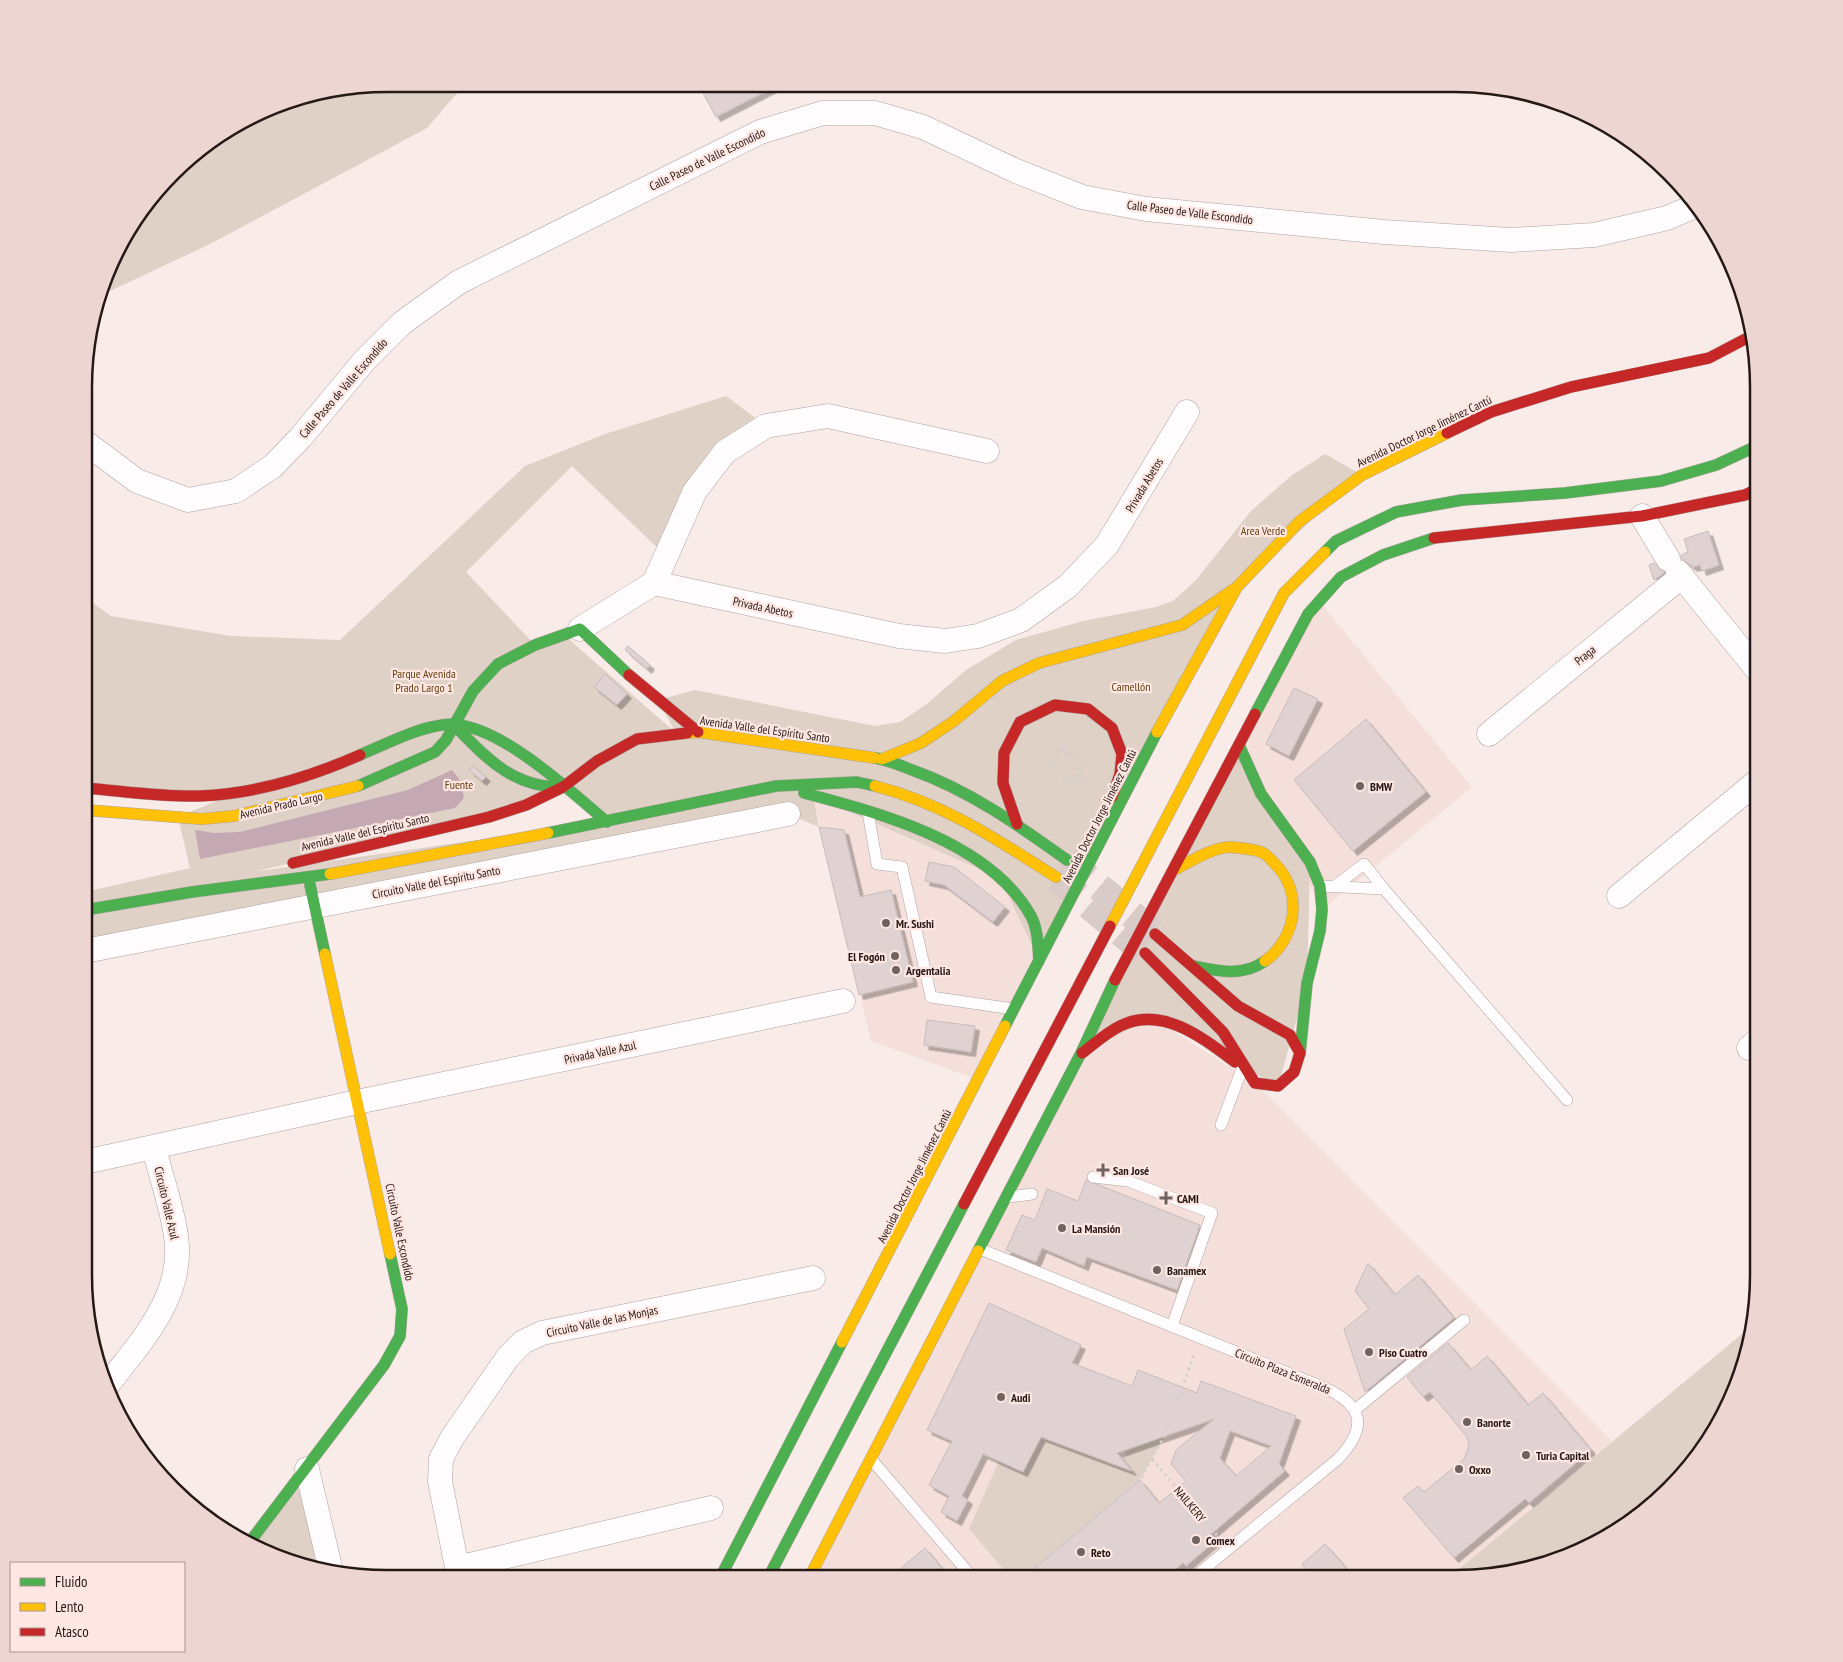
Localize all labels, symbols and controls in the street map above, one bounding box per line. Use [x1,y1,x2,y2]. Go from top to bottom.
street label: Calle Paseo de Valle Escondido [647,124,767,194]
street label: Calle Paseo de Valle Escondido [1126,197,1254,227]
street label: Calle Paseo de Valle Escondido [296,335,390,441]
street label: Avenida Doctor Jorge Jiménez Cantú [1354,392,1494,470]
street label: Privada Abetos [1122,455,1166,515]
park label: Area Verde [1241,523,1285,538]
street label: Privada Abetos [732,593,794,621]
street label: Praga [1571,642,1599,668]
park label: Parque Avenida Prado Largo 1 [392,666,456,695]
park label: Camellón [1112,679,1150,694]
street label: Avenida Valle del Espíritu Santo [699,712,831,746]
street label: Avenida Doctor Jorge Jiménez Cantú [1059,747,1139,885]
park label: Fuente [445,777,473,792]
place label: BMW [1370,779,1393,794]
marker: BMW [1354,780,1366,792]
street label: Avenida Prado Largo [238,788,324,822]
street label: Avenida Valle del Espíritu Santo [299,810,431,854]
street label: Circuito Valle del Espíritu Santo [371,862,501,902]
place label: Mr. Sushi [896,916,934,931]
marker: Mr. Sushi [880,917,892,929]
place label: El Fogón [848,949,885,964]
marker: El Fogón [889,950,901,962]
place label: Argentalia [905,963,950,978]
marker: Argentalia [890,964,902,976]
street label: Privada Valle Azul [563,1037,638,1067]
street label: Avenida Doctor Jorge Jiménez Cantú [874,1107,954,1245]
place label: San José [1113,1163,1149,1178]
marker: San José [1097,1164,1109,1176]
street label: Circuito Valle Azul [151,1165,183,1241]
street label: Circuito Valle Escondido [382,1182,418,1282]
marker: CAMI [1159,1191,1173,1205]
place label: CAMI [1177,1191,1199,1206]
place label: La Mansión [1072,1221,1120,1236]
marker: La Mansión [1056,1222,1068,1234]
place label: Banamex [1167,1263,1207,1278]
marker: Banamex [1151,1264,1163,1276]
street label: Circuito Valle de las Monjas [545,1302,659,1340]
street label: Circuito Plaza Esmeralda [1233,1345,1333,1397]
place label: Piso Cuatro [1379,1345,1428,1360]
marker: Piso Cuatro [1363,1346,1375,1358]
place label: Audi [1010,1390,1031,1405]
marker: Audi [995,1391,1007,1403]
place label: Banorte [1477,1415,1511,1430]
marker: Banorte [1461,1416,1473,1428]
place label: Turia Capital [1536,1448,1589,1463]
marker: Turia Capital [1520,1449,1532,1461]
place label: Oxxo [1469,1462,1492,1477]
marker: Oxxo [1453,1463,1465,1475]
street label: NAILKERY [1171,1483,1209,1525]
place label: Comex [1206,1533,1235,1548]
marker: Comex [1190,1534,1202,1546]
place label: Reto [1091,1545,1111,1560]
marker: Reto [1075,1546,1087,1558]
legend [10,1562,185,1652]
text: Fluido [55,1572,87,1591]
text: Lento [55,1597,84,1616]
text: Atasco [55,1622,89,1641]

